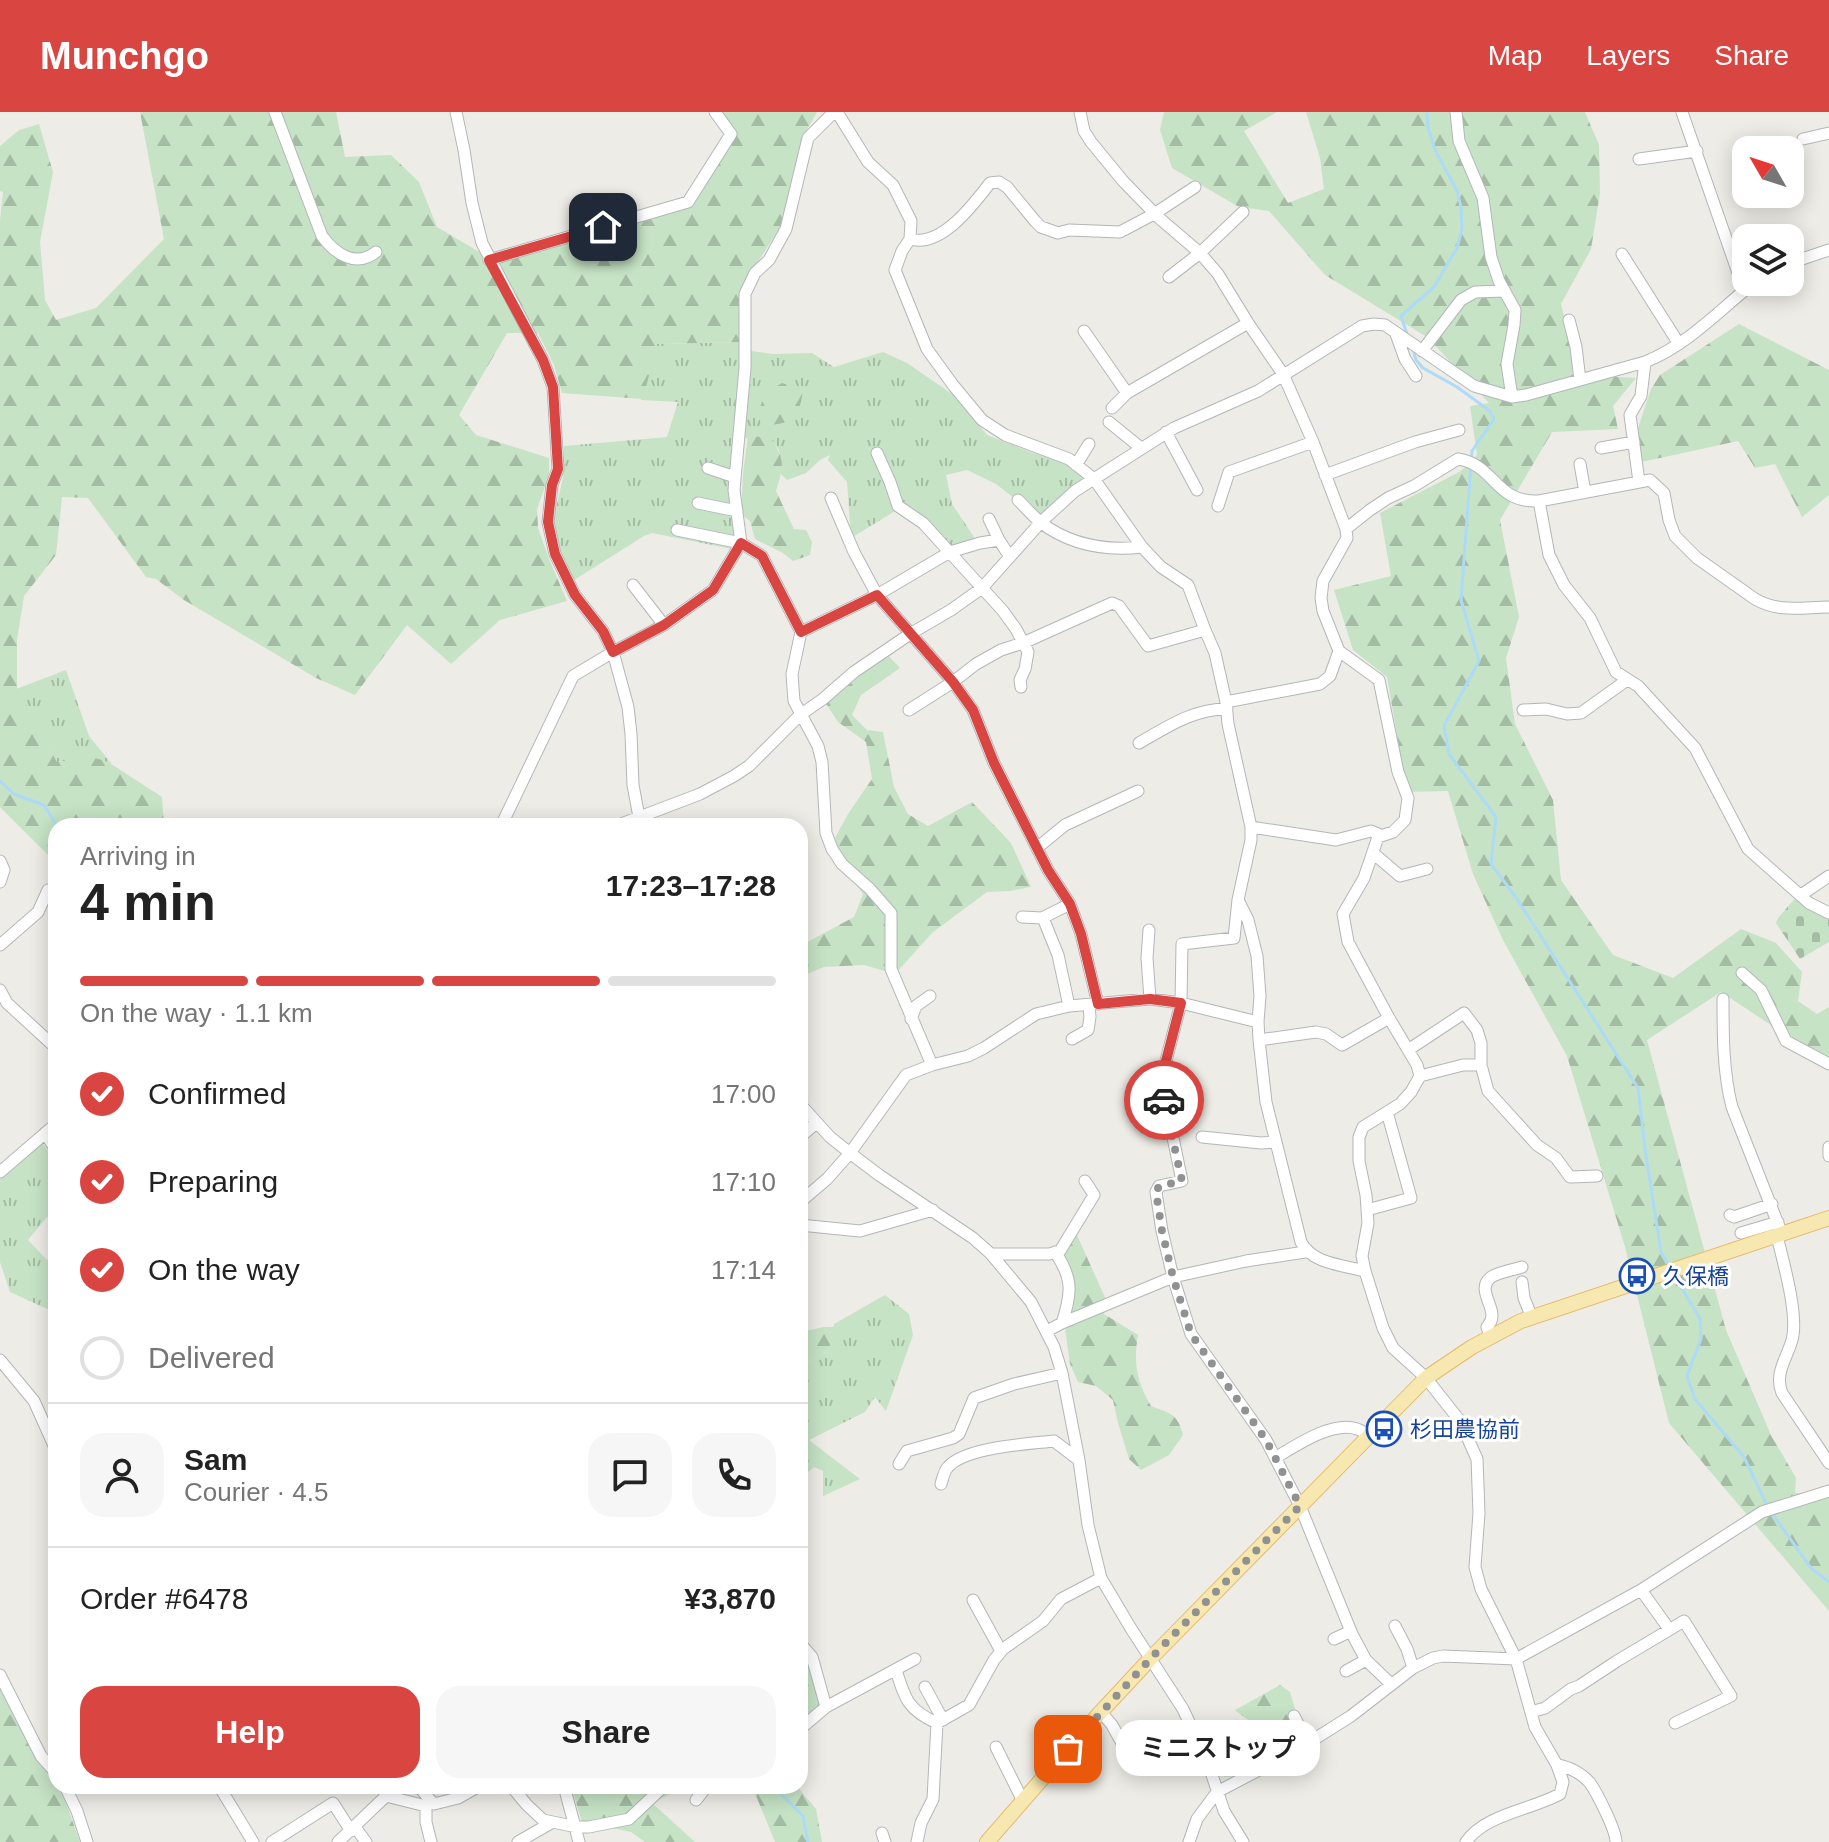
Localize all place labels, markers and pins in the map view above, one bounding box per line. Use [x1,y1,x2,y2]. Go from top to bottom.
pin [569,193,637,261]
bus stop icon: 久保橋 [1618,1257,1656,1295]
place label: 久保橋 [1663,1264,1729,1289]
bus stop icon: 杉田農協前 [1365,1410,1403,1448]
place label: 杉田農協前 [1410,1417,1520,1442]
pin [1034,1715,1102,1783]
callout: ミニストップ [1116,1721,1320,1777]

